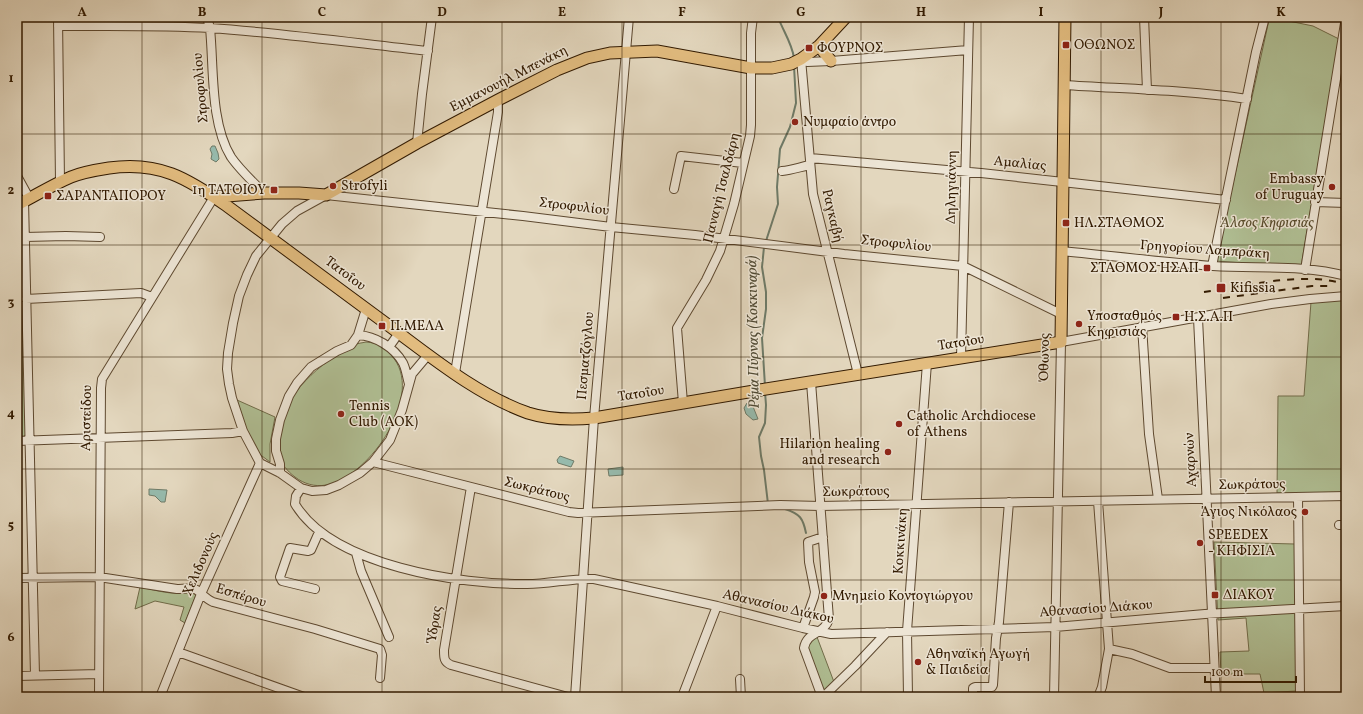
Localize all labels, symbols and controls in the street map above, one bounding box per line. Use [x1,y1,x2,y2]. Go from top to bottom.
text: A [77,4,87,22]
text: B [198,4,207,22]
text: C [318,4,326,22]
text: D [437,4,447,22]
text: E [558,4,566,22]
text: F [678,4,686,22]
text: G [796,4,806,22]
text: H [916,4,926,22]
text: I [1039,4,1044,22]
text: J [1158,4,1164,22]
text: K [1276,4,1286,22]
place label: ΟΘΩΝΟΣ [1074,36,1135,55]
place label: ΦΟΥΡΝΟΣ [817,39,883,58]
marker: ΟΘΩΝΟΣ [1061,40,1071,50]
street label: Εμμανουήλ Μπενάκη [447,41,571,117]
marker: ΦΟΥΡΝΟΣ [804,43,814,53]
street label: Στροφυλίου [188,52,214,124]
text: 1 [8,70,14,88]
place label: Νυμφαίο άντρο [803,113,896,132]
marker: Νυμφαίο άντρο [790,117,800,127]
street label: Παναγή Τσαλδάρη [699,131,745,245]
street label: Δηληγιάννη [942,150,962,224]
street label: Αμαλίας [993,152,1047,176]
place label: Embassy of Uruguay [1255,170,1324,205]
place label: Strofyli [341,177,388,196]
place label: 1η ΤΑΤΟΙΟΥ [192,181,266,200]
marker: Strofyli [328,181,338,191]
text: 2 [8,182,15,200]
marker: Embassy of Uruguay [1327,182,1337,192]
marker: 1η ΤΑΤΟΙΟΥ [269,185,279,195]
place label: ΣΑΡΑΝΤΑΠΟΡΟΥ [56,187,166,206]
street label: Ραγκαβή [817,187,847,245]
marker: ΣΑΡΑΝΤΑΠΟΡΟΥ [43,191,53,201]
street label: Στροφυλίου [538,193,610,221]
place label: ΗΛ.ΣΤΑΘΜΟΣ [1074,214,1164,233]
park label: Άλσος Κηφισιάς [1219,214,1314,233]
marker: ΗΛ.ΣΤΑΘΜΟΣ [1061,218,1071,228]
street label: Στροφυλίου [860,231,932,257]
street label: Γρηγορίου Λαμπράκη [1139,236,1271,264]
street label: Τατοΐου [321,252,370,296]
water label: Ρέμα Πύρνας (Κοκκιναρά) [742,255,766,409]
place label: ΣΤΑΘΜΟΣ ΗΣΑΠ [1090,259,1199,278]
marker: ΣΤΑΘΜΟΣ ΗΣΑΠ [1202,263,1212,273]
place label: Kifissia [1230,279,1276,298]
marker: Kifissia [1215,282,1227,294]
text: 3 [8,294,15,312]
place label: Υποσταθμός Κηφισιάς [1087,307,1162,342]
place label: Η.Σ.Α.Π [1184,308,1233,327]
street label: Πεσματζόγλου [573,311,599,401]
marker: Η.Σ.Α.Π [1171,312,1181,322]
place label: Π.ΜΕΛΑ [390,317,444,336]
marker: Υποσταθμός Κηφισιάς [1074,319,1084,329]
marker: Π.ΜΕΛΑ [377,321,387,331]
street label: Τατοΐου [936,330,986,356]
street label: Όθωνος [1035,333,1055,382]
street label: Τατοΐου [616,381,666,407]
street label: Αριστείδου [77,384,97,451]
place label: Tennis Club (AOK) [349,397,418,432]
text: 4 [7,405,15,423]
place label: Catholic Archdiocese of Athens [907,407,1036,442]
marker: Tennis Club (AOK) [336,409,346,419]
marker: Catholic Archdiocese of Athens [894,419,904,429]
street label: Αχαρνών [1180,432,1202,488]
place label: Hilarion healing and research [780,435,880,470]
marker: Hilarion healing and research [883,447,893,457]
street label: Σωκράτους [502,473,572,507]
street label: Σωκράτους [1218,475,1286,495]
street label: Σωκράτους [822,482,890,502]
place label: Άγιος Νικόλαος [1200,503,1297,522]
street label: Κοκκινάκη [889,507,913,575]
marker: Άγιος Νικόλαος [1300,507,1310,517]
text: 5 [8,517,14,535]
place label: SPEEDEX - ΚΗΦΙΣΙΑ [1208,526,1275,561]
street label: Χελιδονούς [178,529,224,599]
marker: SPEEDEX - ΚΗΦΙΣΙΑ [1195,538,1205,548]
street label: Εσπέρου [214,579,269,613]
street label: Αθανασίου Διάκου [721,585,836,629]
place label: ΔΙΑΚΟΥ [1223,586,1275,605]
place label: Μνημείο Κοντογιώργου [832,587,973,606]
marker: ΔΙΑΚΟΥ [1210,590,1220,600]
marker: Μνημείο Κοντογιώργου [819,591,829,601]
street label: Αθανασίου Διάκου [1039,596,1154,622]
street label: Ύδρας [422,605,447,645]
text: 6 [7,629,15,647]
place label: Αθηναϊκή Αγωγή & Παιδεία [926,645,1030,680]
marker: Αθηναϊκή Αγωγή & Παιδεία [913,657,923,667]
scale bar [1205,658,1296,684]
text: 100 m [1211,665,1244,681]

